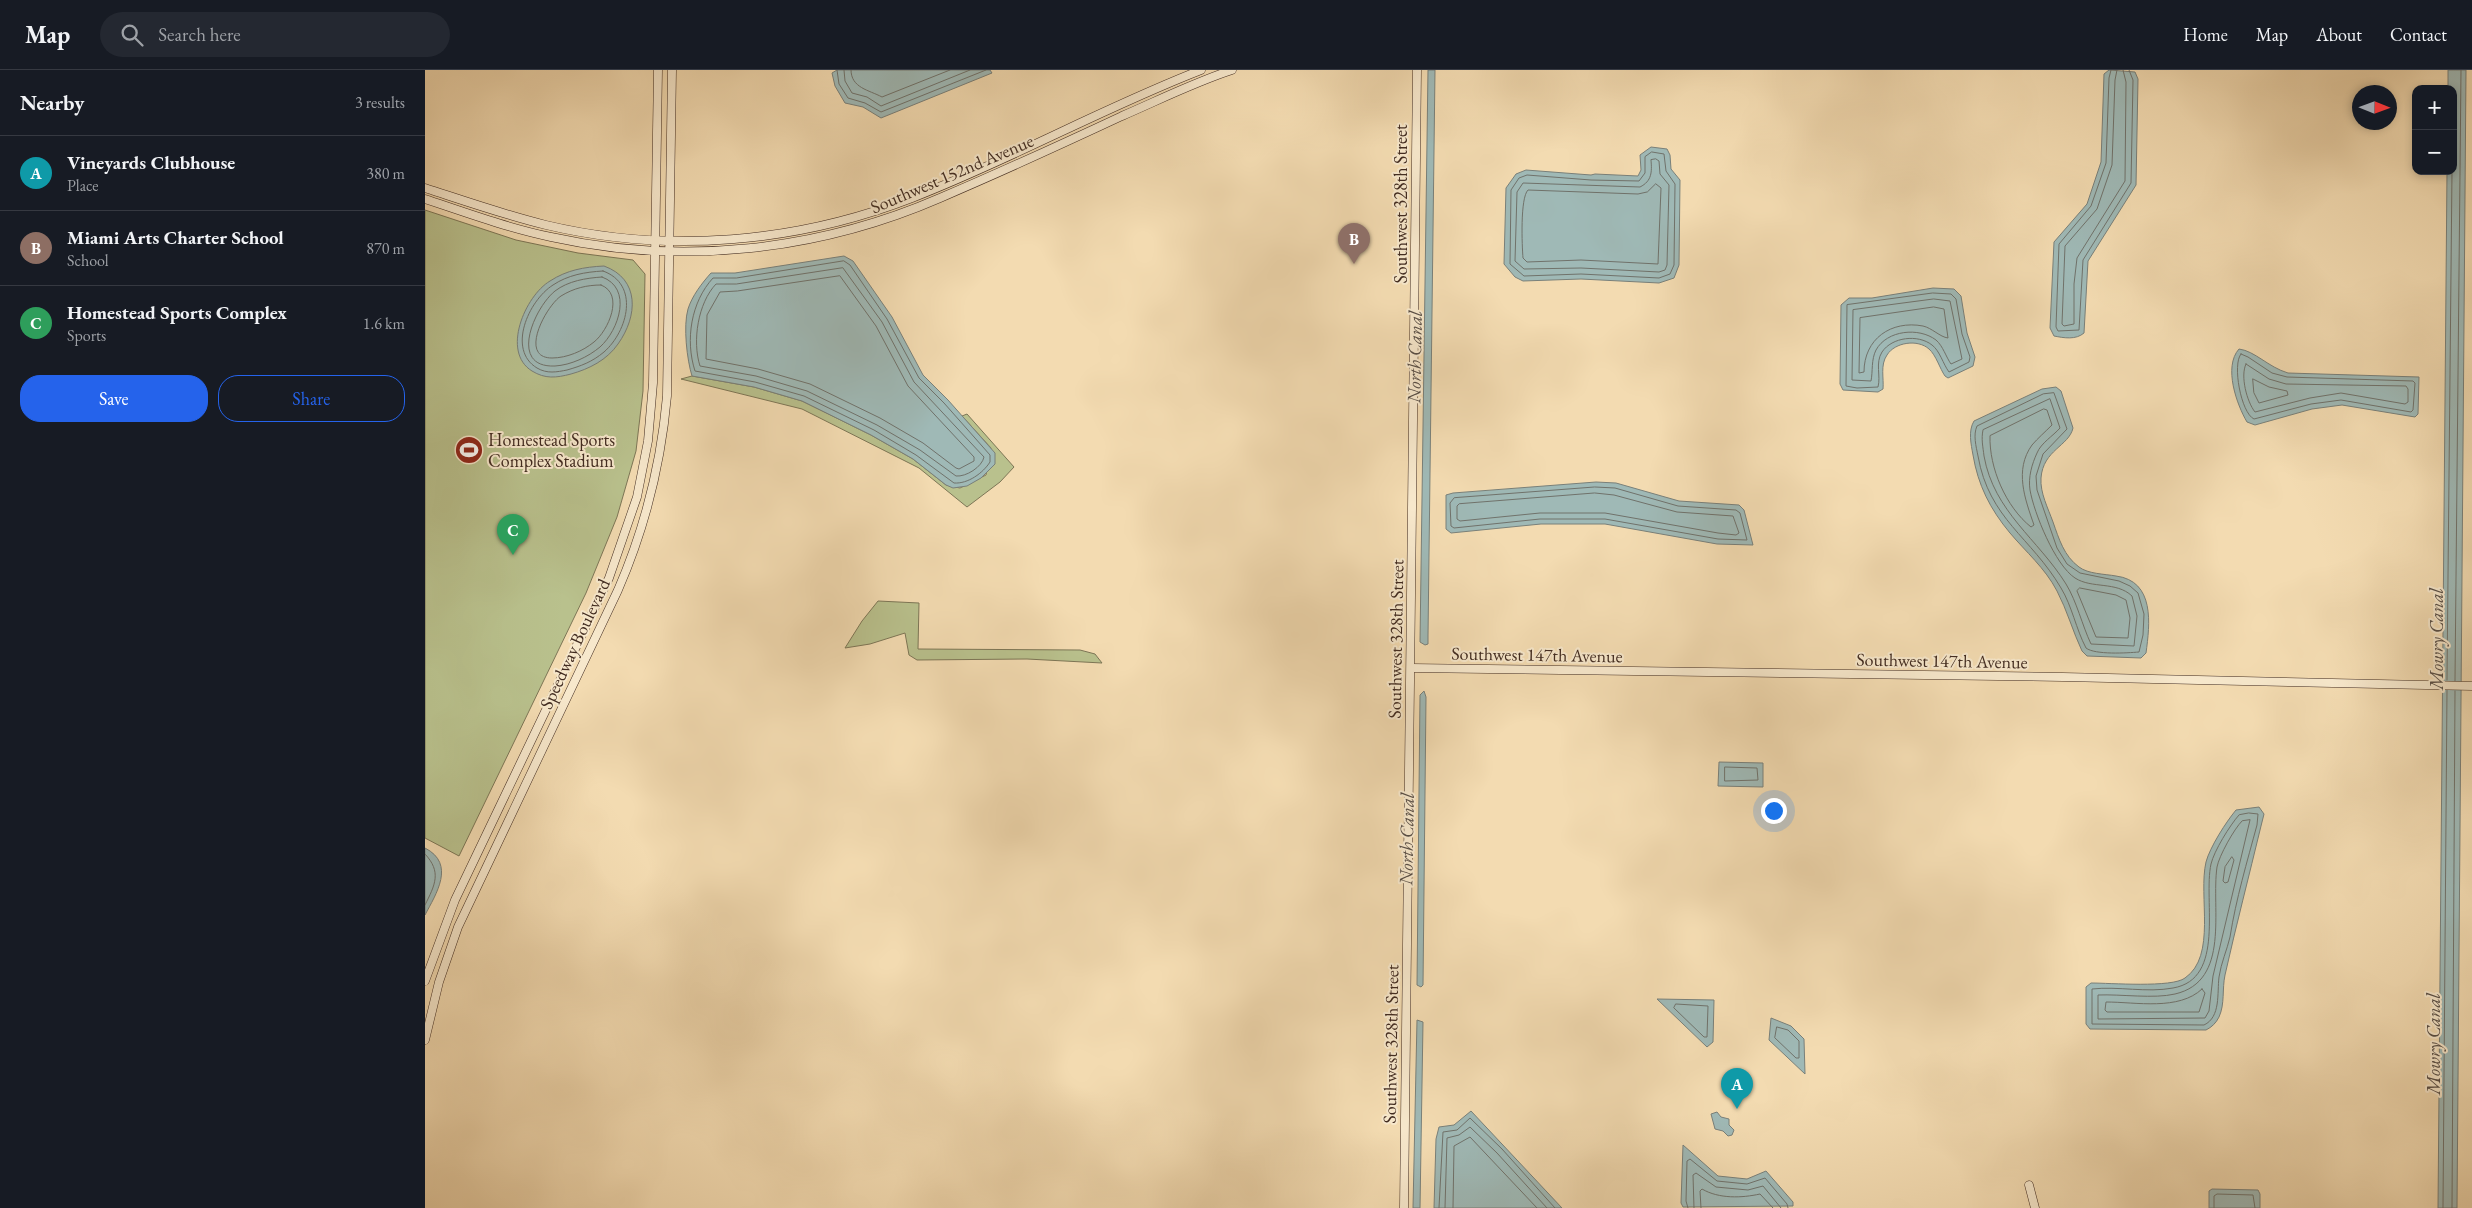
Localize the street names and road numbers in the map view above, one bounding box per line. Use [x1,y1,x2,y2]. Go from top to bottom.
street label: Southwest 328th Street [1389,124,1412,284]
street label: Southwest 152nd Avenue [867,129,1037,218]
street label: Southwest 328th Street [1383,559,1408,719]
street label: Speedway Boulevard [534,574,615,713]
street label: Southwest 147th Avenue [1451,642,1623,667]
street label: Southwest 147th Avenue [1856,648,2028,673]
street label: Southwest 328th Street [1378,964,1403,1124]

